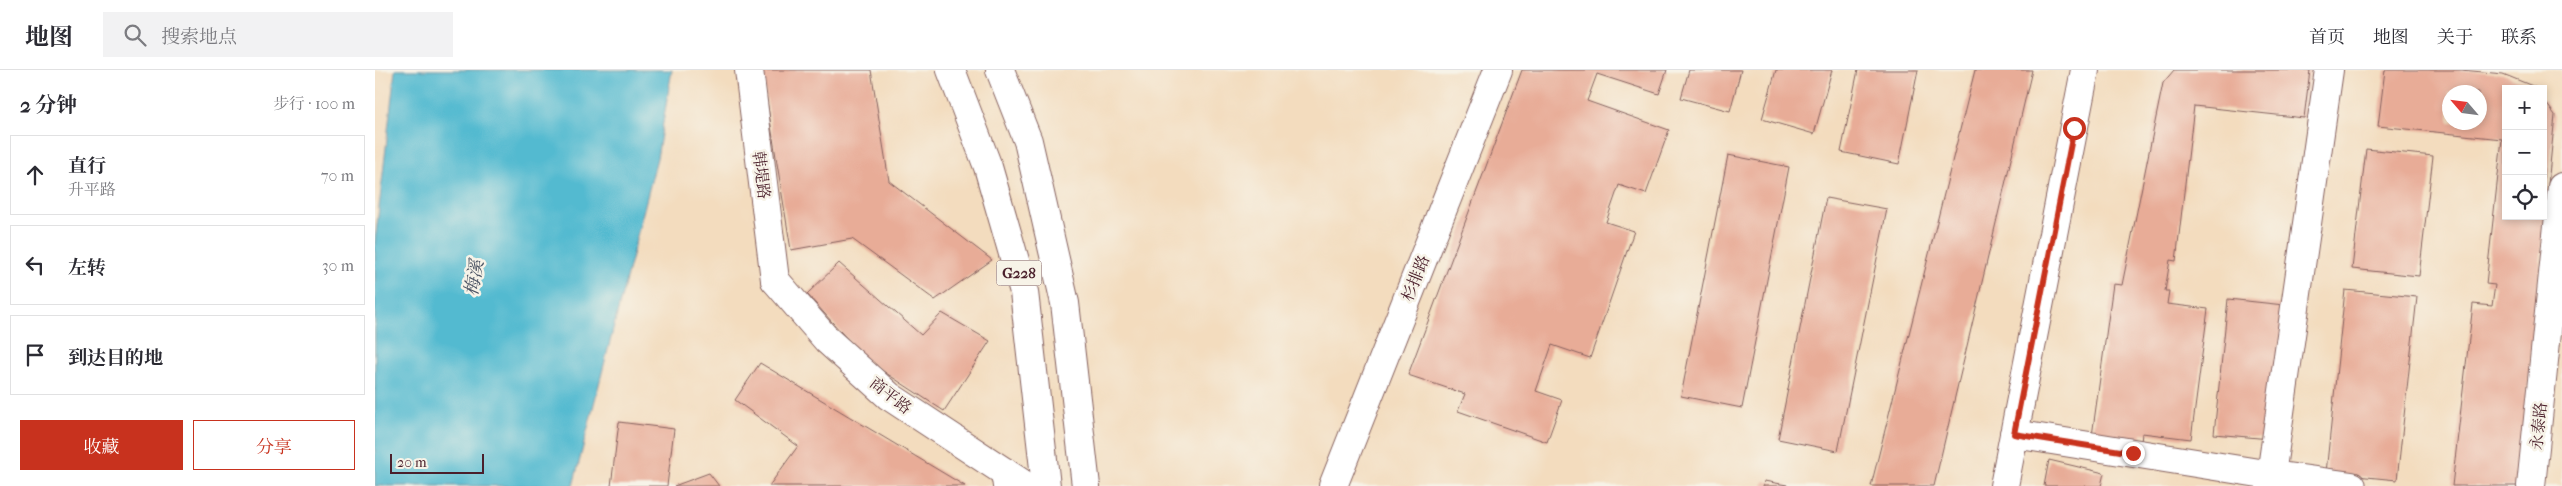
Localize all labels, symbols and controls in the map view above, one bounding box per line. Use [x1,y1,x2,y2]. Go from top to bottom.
search box [103,12,453,57]
icon: search [121,21,149,49]
text: 地图 [25,23,73,51]
text: 搜索地点 [161,26,237,48]
text: 首页 [2309,27,2345,48]
text: 地图 [2373,27,2409,48]
text: 关于 [2437,27,2473,48]
text: 联系 [2501,27,2537,48]
north arrow [2442,85,2487,130]
map controls [2502,85,2547,220]
button: + [2502,85,2547,130]
text: 2 分钟 [20,93,77,117]
text: 步行 · 100 m [273,94,355,113]
route start [2063,117,2086,140]
button: − [2502,130,2547,175]
street label: 韩堤路 [749,150,774,200]
text: 直行 [68,155,106,177]
icon: ahead [21,161,49,189]
text: 70 m [321,166,354,185]
button: locate [2502,175,2547,220]
text: 升平路 [68,180,116,199]
icon: left [21,251,49,279]
street label: 杉排路 [1398,252,1433,304]
text: 30 m [322,256,354,275]
text: 左转 [68,257,106,279]
water label: 梅溪 [461,257,488,298]
road number: G228 [997,260,1041,286]
icon: arrive [21,341,49,369]
text: 到达目的地 [68,347,163,369]
street label: 商平路 [866,373,915,418]
street label: 永泰路 [2527,401,2550,451]
button: 收藏 [20,420,183,470]
button: 分享 [193,420,355,470]
route end [2122,442,2145,465]
scale bar [390,451,484,474]
text: 20 m [397,454,427,471]

